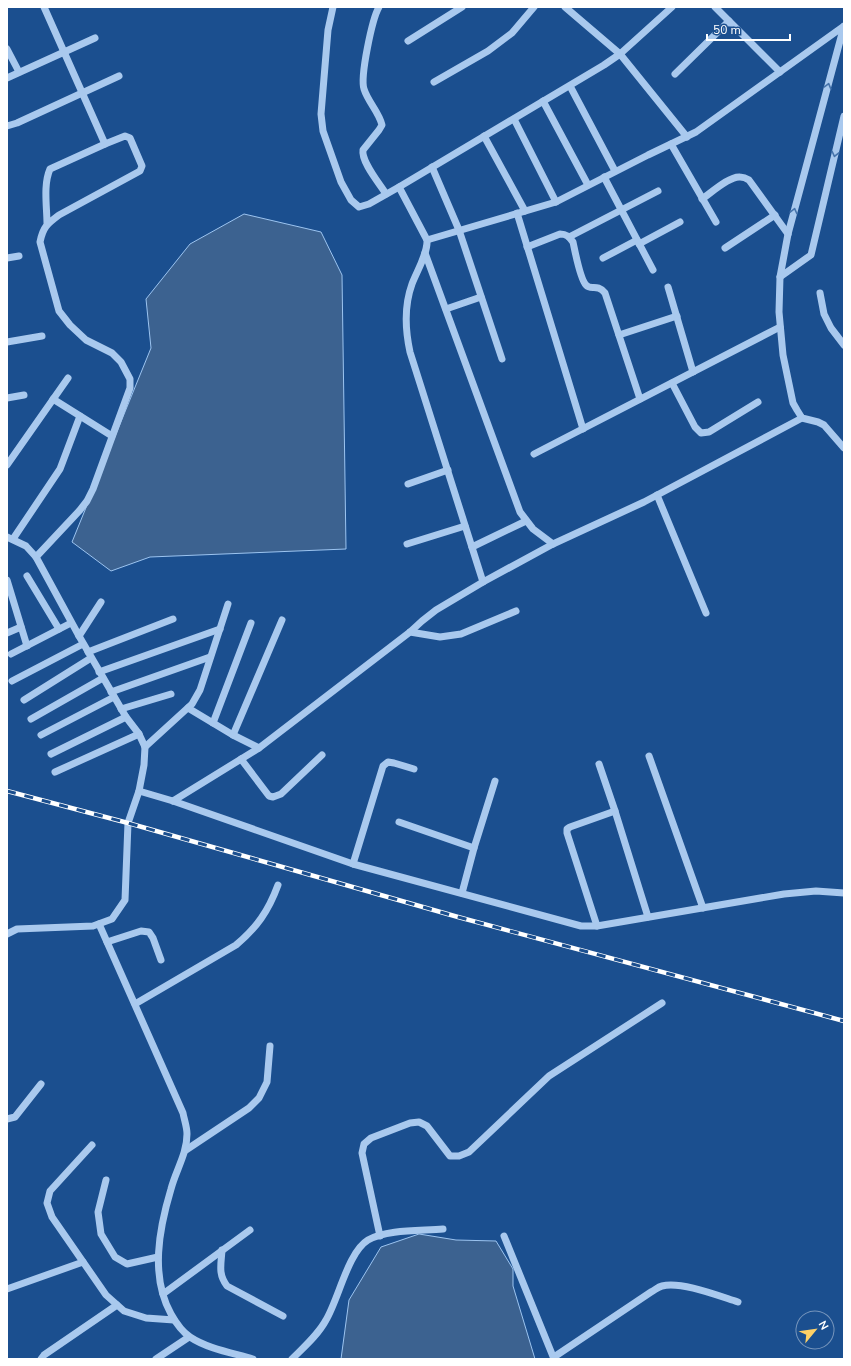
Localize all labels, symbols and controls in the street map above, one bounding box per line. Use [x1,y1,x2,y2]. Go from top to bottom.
scale bar [707,16,790,42]
text: 50 m [713,22,741,38]
one-way arrow [823,83,832,90]
one-way arrow [831,150,840,157]
one-way arrow [789,208,797,215]
north arrow [795,1310,835,1350]
text: N [815,1318,832,1333]

